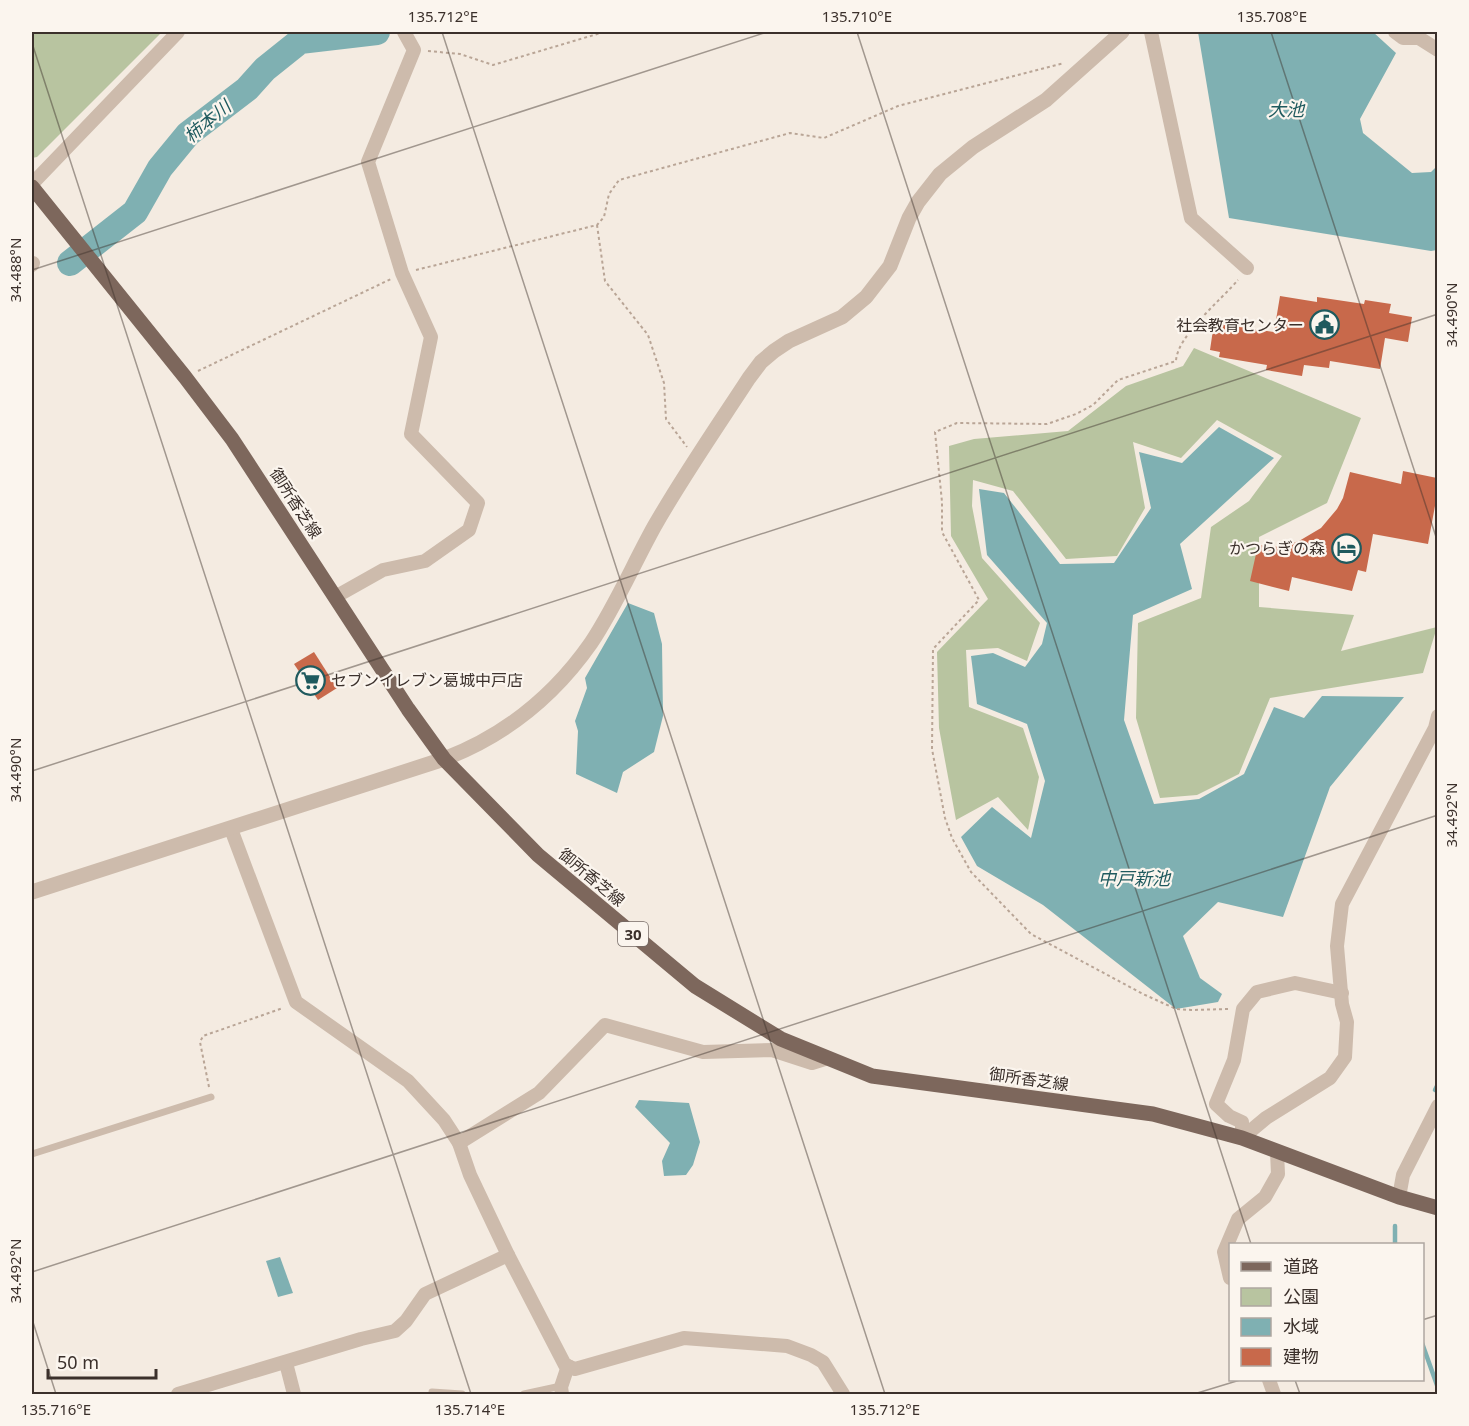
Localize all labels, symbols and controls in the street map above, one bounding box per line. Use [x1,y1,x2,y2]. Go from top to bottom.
text: 135.712°E [408,6,478,26]
text: 135.710°E [822,6,892,26]
text: 135.708°E [1237,6,1307,26]
water label: 柿本川 [179,93,237,148]
water label: 大池 [1268,97,1306,121]
text: 34.488°N [5,238,25,302]
text: 34.490°N [1441,283,1461,347]
public building icon: 社会教育センター [1309,309,1341,341]
place label: 社会教育センター [1176,314,1304,336]
street label: 御所香芝線 [265,463,327,543]
hotel icon: かつらぎの森 [1330,532,1362,564]
place label: かつらぎの森 [1229,537,1325,559]
supermarket icon: セブンイレブン葛城中戸店 [294,664,326,696]
place label: セブンイレブン葛城中戸店 [331,669,523,691]
text: 34.490°N [5,738,25,802]
text: 34.492°N [1441,783,1461,847]
street label: 御所香芝線 [554,843,630,911]
water label: 中戸新池 [1098,866,1172,890]
road number: 30 [618,922,648,946]
street label: 御所香芝線 [988,1063,1070,1095]
text: 34.492°N [5,1239,25,1303]
legend [1229,1243,1424,1381]
text: 道路 [1283,1254,1319,1278]
text: 公園 [1283,1284,1319,1308]
text: 水域 [1283,1314,1319,1338]
scale bar [48,1342,156,1380]
text: 建物 [1283,1344,1319,1368]
text: 50 m [57,1350,99,1374]
text: 135.716°E [21,1399,91,1419]
text: 135.714°E [435,1399,505,1419]
text: 135.712°E [850,1399,920,1419]

